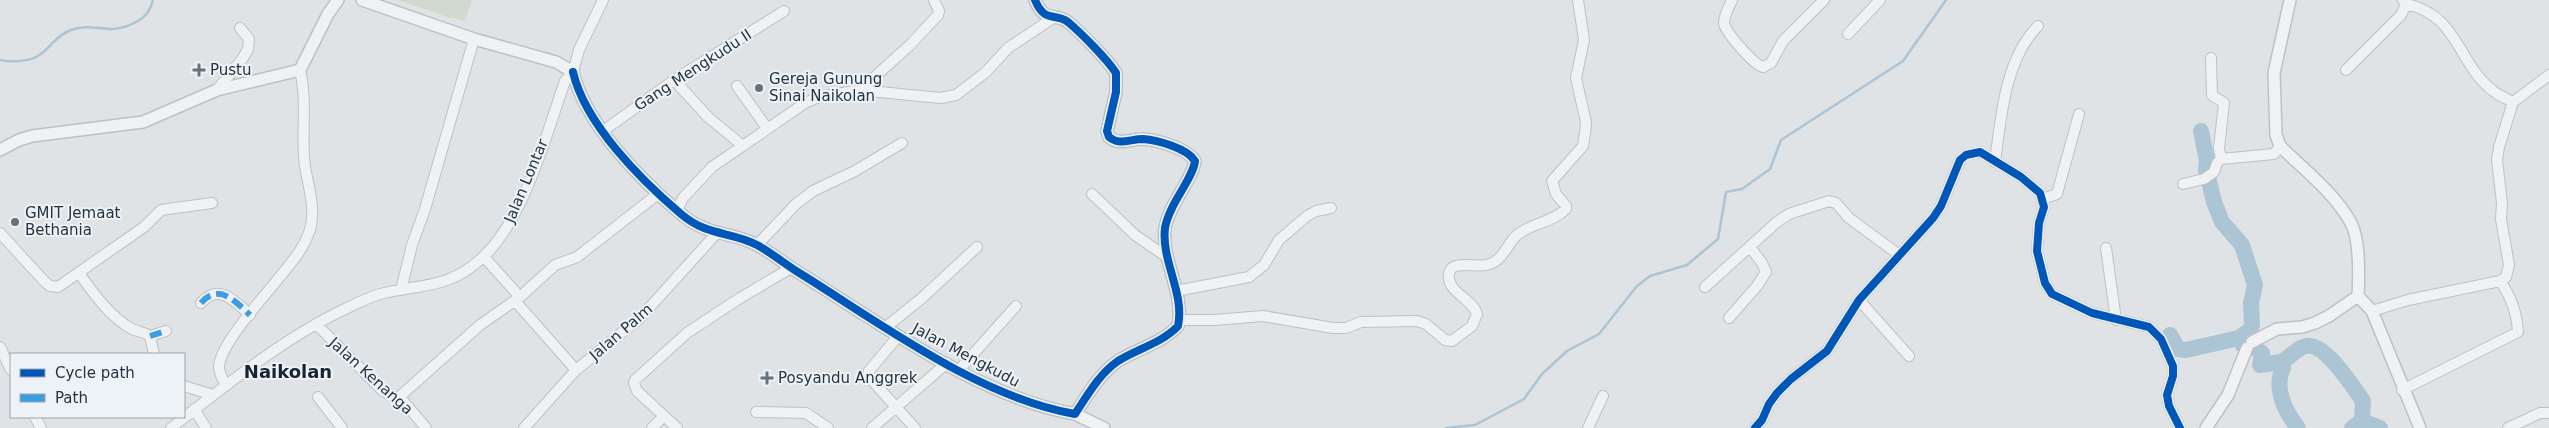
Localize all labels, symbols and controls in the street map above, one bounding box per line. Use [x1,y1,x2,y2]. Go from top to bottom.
street label: Gang Mengkudu II [631,25,755,115]
place label: Pustu [210,61,252,79]
marker: Pustu [192,63,206,77]
place label: Gereja Gunung Sinai Naikolan [769,70,882,105]
marker: Gereja Gunung Sinai Naikolan [753,82,765,94]
street label: Jalan Lontar [500,136,552,227]
place label: GMIT Jemaat Bethania [25,204,121,239]
marker: GMIT Jemaat Bethania [9,216,21,228]
street label: Jalan Palm [585,300,656,365]
street label: Jalan Mengkudu [908,319,1023,391]
street label: Jalan Kenanga [325,333,417,418]
legend [10,353,185,418]
district label: Naikolan [244,361,332,382]
text: Cycle path [55,364,135,382]
place label: Posyandu Anggrek [778,369,918,387]
marker: Posyandu Anggrek [760,371,774,385]
text: Path [55,389,88,407]

